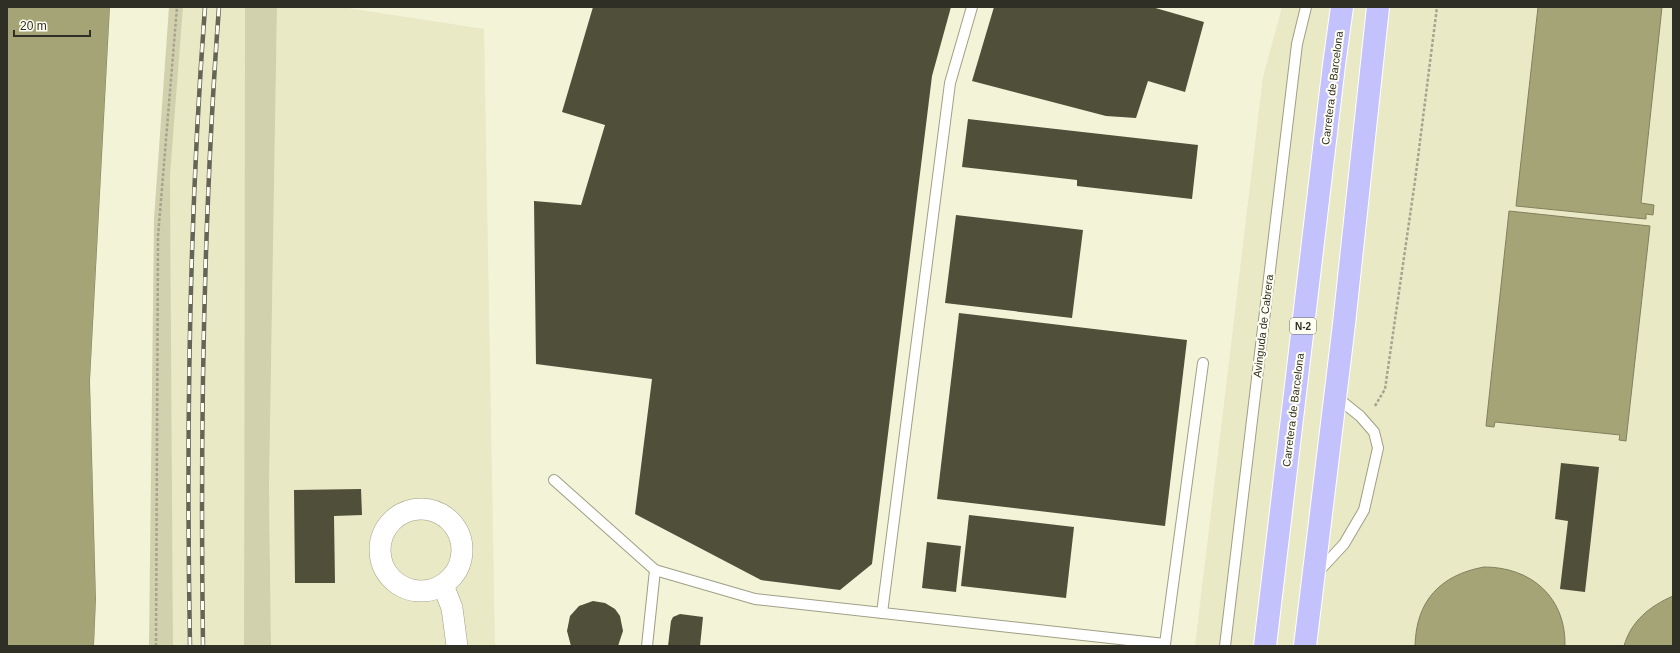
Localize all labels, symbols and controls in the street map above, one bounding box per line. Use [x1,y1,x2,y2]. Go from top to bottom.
scale bar [14,12,90,38]
text: 20 m [20,19,47,33]
street label: Carretera de Barcelona [1319,30,1345,145]
street label: Avinguda de Cabrera [1251,273,1275,378]
road number: N-2 [1290,318,1316,334]
street label: Carretera de Barcelona [1280,352,1306,467]

